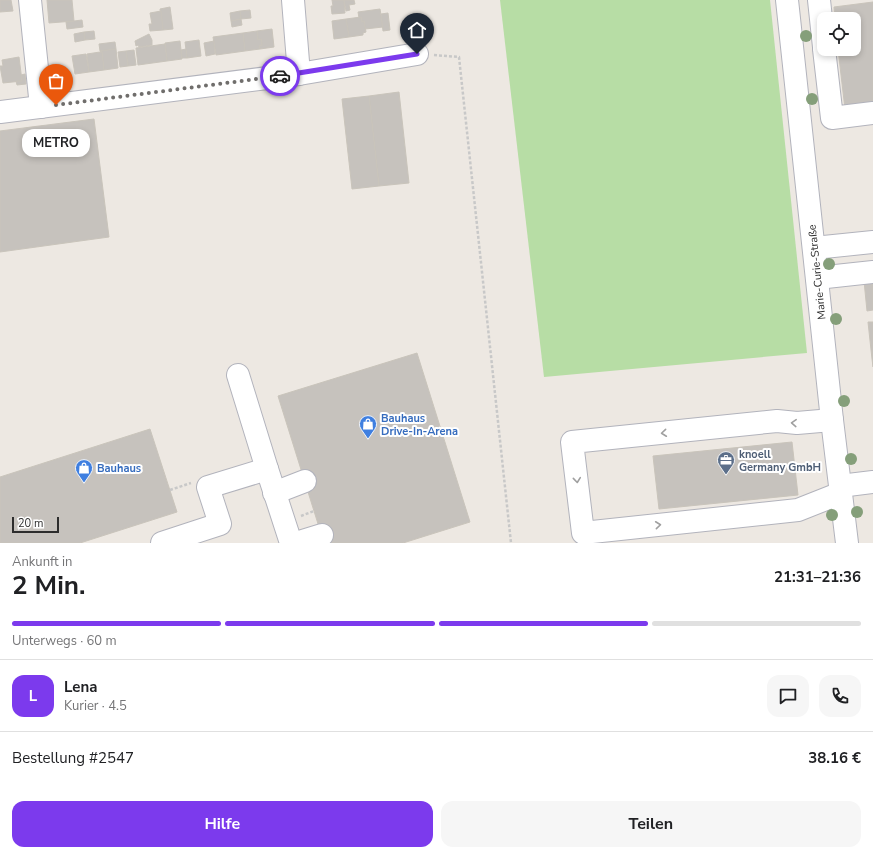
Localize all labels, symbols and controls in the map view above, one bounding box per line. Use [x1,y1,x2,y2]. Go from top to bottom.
map controls [817,12,861,56]
button: locate [817,12,861,56]
pin [400,13,434,54]
icon: home [406,19,428,41]
courier [260,56,300,96]
pin [39,64,73,105]
icon: car [269,65,291,87]
icon: bag [45,70,67,92]
callout: METRO [22,129,90,157]
text: METRO [33,134,79,152]
street label: Marie-Curie-Straße [805,224,829,320]
place label: Bauhaus Drive-In-Arena [381,411,458,439]
shop icon: Bauhaus Drive-In-Arena [358,414,378,439]
one-way arrow [791,418,797,427]
one-way arrow [661,428,667,437]
place label: knoell Germany GmbH [739,447,821,475]
office icon: knoell Germany GmbH [716,450,736,475]
shop icon: Bauhaus [74,458,94,483]
place label: Bauhaus [97,461,141,476]
one-way arrow [572,477,581,483]
scale bar [12,515,59,534]
text: 20 m [18,516,43,531]
one-way arrow [655,521,661,530]
text: Ankunft in [12,553,72,571]
text: 21:31–21:36 [774,567,861,587]
text: 2 Min. [12,568,85,603]
text: Unterwegs · 60 m [12,632,117,650]
button: chat [767,675,809,717]
button: phone [819,675,861,717]
text: Lena [64,677,97,697]
text: L [29,686,37,706]
text: Kurier · 4.5 [64,697,127,715]
text: Bestellung #2547 [12,748,134,768]
text: 38.16 € [808,748,861,768]
button: Hilfe [12,801,433,847]
button: Teilen [441,801,861,847]

